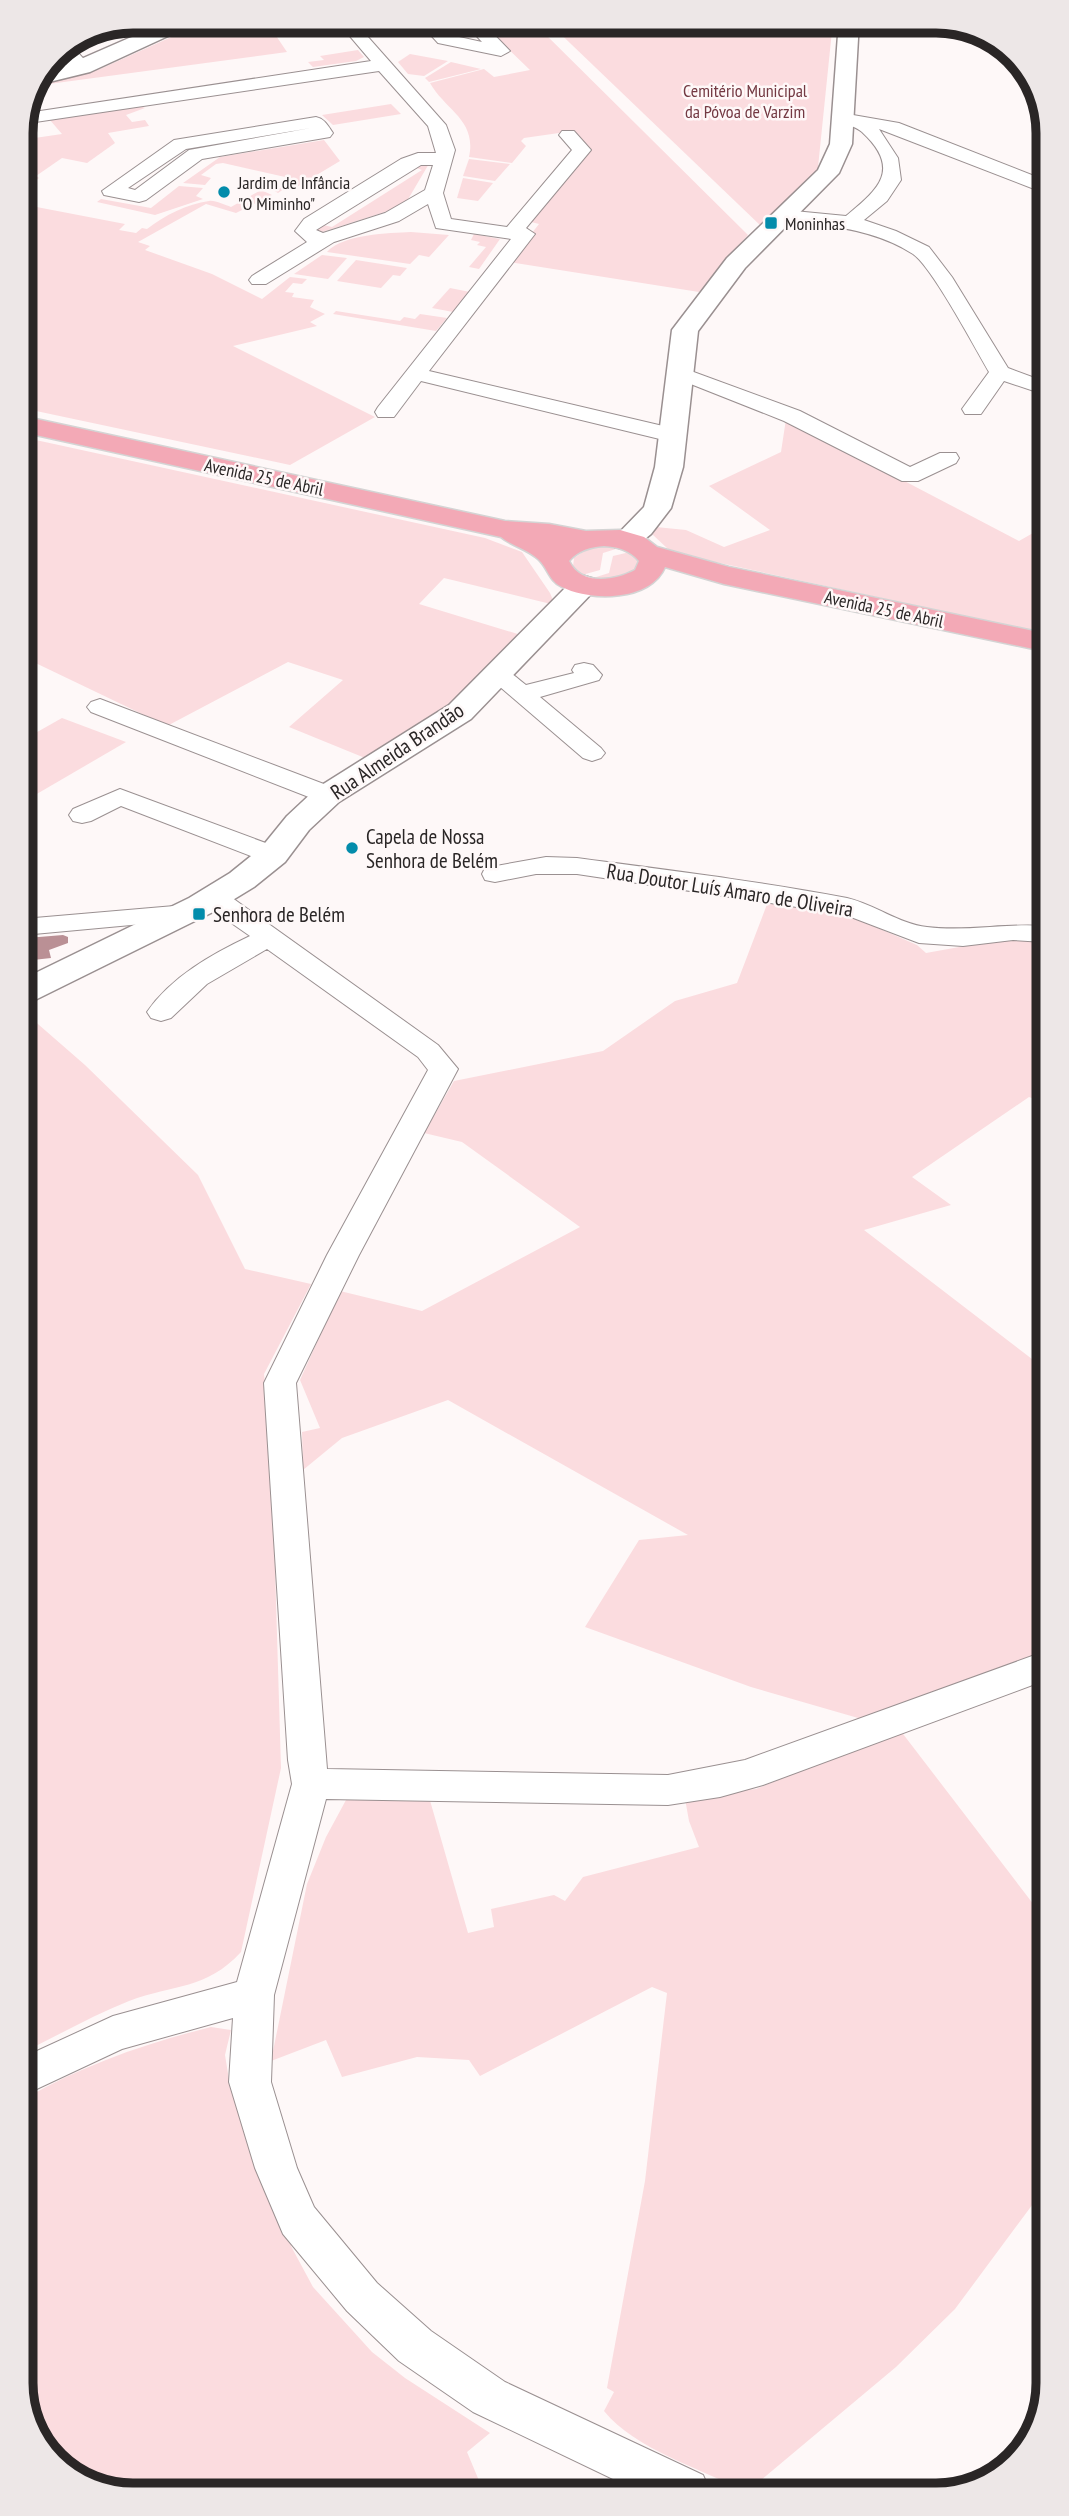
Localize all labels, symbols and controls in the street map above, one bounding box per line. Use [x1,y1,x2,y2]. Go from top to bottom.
park label: Cemitério Municipal da Póvoa de Varzim [683,79,808,123]
place label: Jardim de Infância "O Miminho" [237,171,350,215]
marker: Jardim de Infância "O Miminho" [216,184,232,200]
place label: Moninhas [785,212,845,235]
marker: Moninhas [763,215,779,231]
street label: Avenida 25 de Abril [202,453,326,501]
street label: Avenida 25 de Abril [822,585,946,633]
street label: Rua Almeida Brandão [325,696,469,806]
place label: Capela de Nossa Senhora de Belém [366,823,498,874]
marker: Capela de Nossa Senhora de Belém [344,840,360,856]
street label: Rua Doutor Luís Amaro de Oliveira [605,857,855,923]
place label: Senhora de Belém [213,901,345,928]
marker: Senhora de Belém [191,906,207,922]

